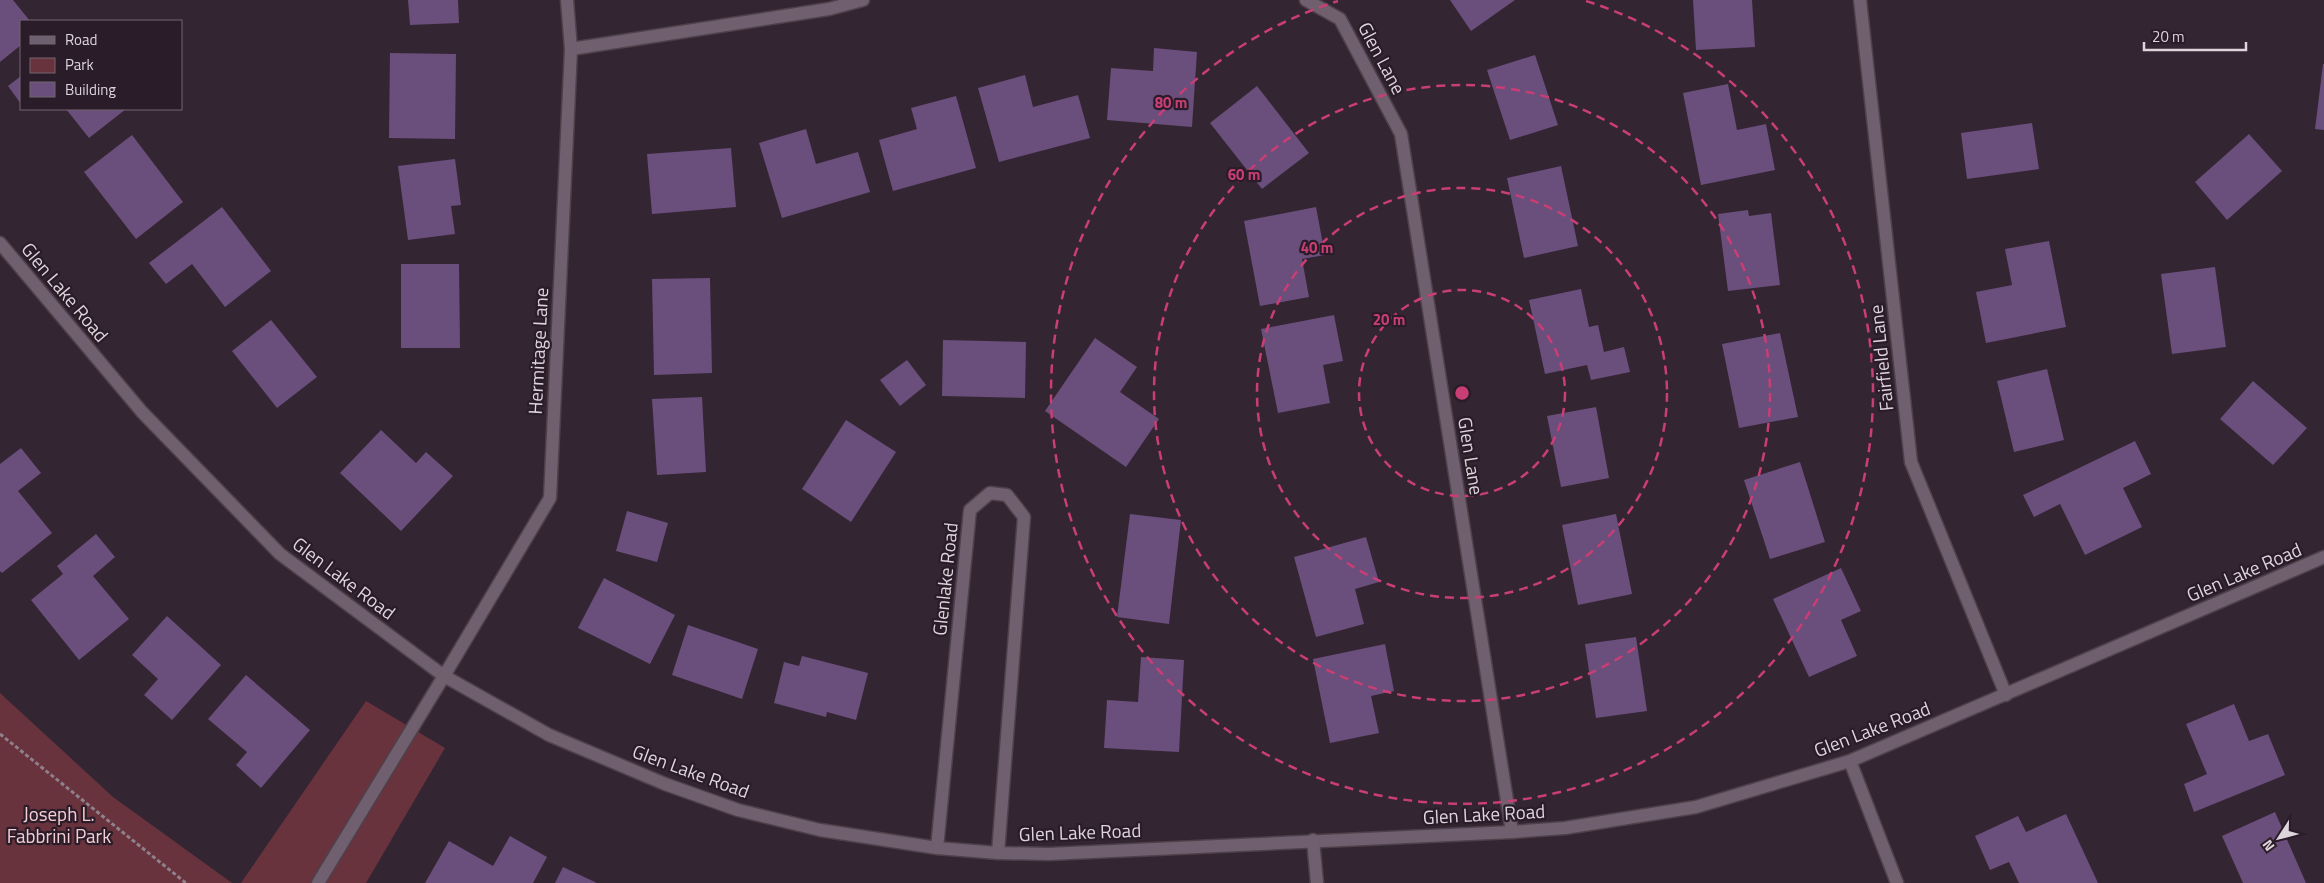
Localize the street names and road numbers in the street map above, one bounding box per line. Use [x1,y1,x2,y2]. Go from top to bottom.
street label: Glen Lane [1351,16,1414,99]
street label: Glen Lake Road [15,235,116,348]
street label: Hermitage Lane [520,287,555,415]
street label: Fairfield Lane [1861,303,1901,413]
street label: Glen Lane [1451,415,1492,497]
street label: Glenlake Road [924,521,965,637]
street label: Glen Lake Road [287,529,402,626]
street label: Glen Lake Road [2182,534,2306,609]
street label: Glen Lake Road [1809,693,1934,764]
street label: Glen Lake Road [629,736,754,805]
street label: Glen Lake Road [1422,796,1546,831]
street label: Glen Lake Road [1018,815,1142,848]

